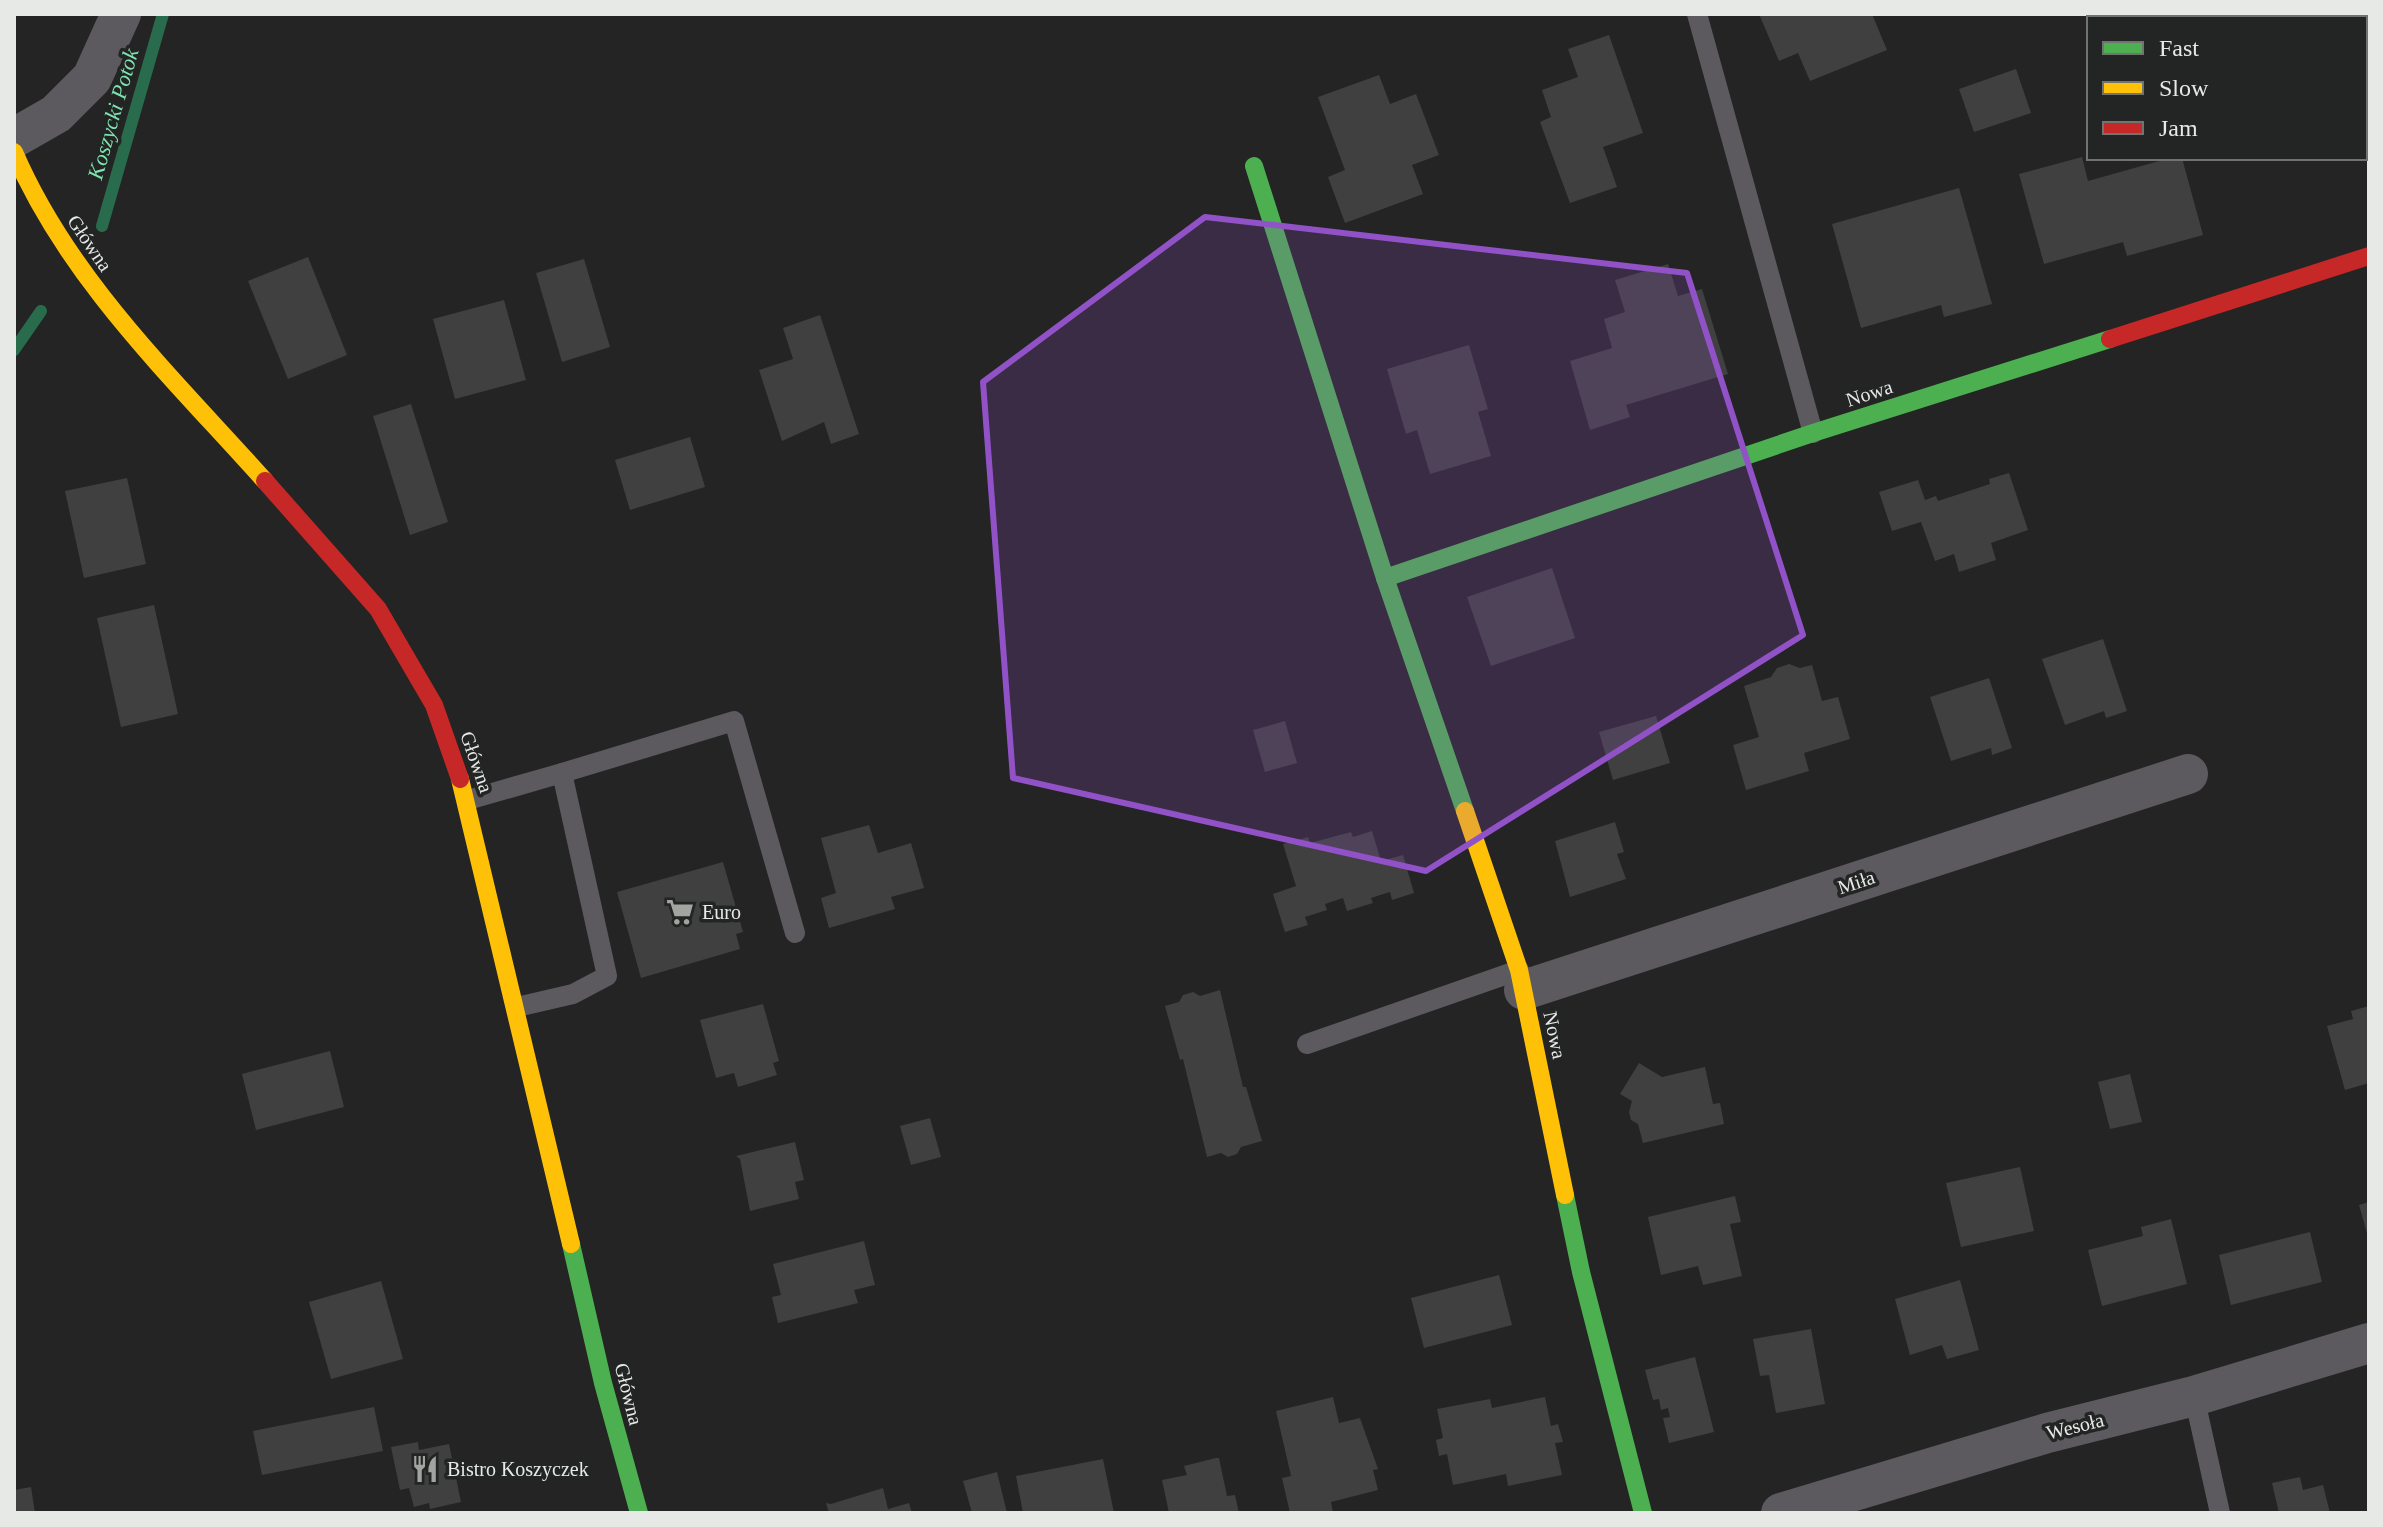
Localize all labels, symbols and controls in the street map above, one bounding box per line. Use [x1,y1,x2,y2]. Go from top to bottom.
legend [2087,16,2367,160]
text: Fast [2159,35,2199,61]
water label: Koszycki Potok [82,44,144,183]
text: Slow [2159,75,2209,101]
text: Jam [2159,115,2198,141]
street label: Główna [63,211,117,275]
street label: Nowa [1843,375,1895,411]
street label: Główna [456,728,498,796]
street label: Miła [1835,866,1877,898]
supermarket icon: Euro [665,897,695,927]
place label: Euro [702,901,741,923]
street label: Nowa [1539,1009,1571,1061]
street label: Główna [611,1361,647,1427]
street label: Wesoła [2044,1408,2106,1444]
restaurant icon: Bistro Koszyczek [410,1454,440,1484]
place label: Bistro Koszyczek [447,1458,589,1481]

